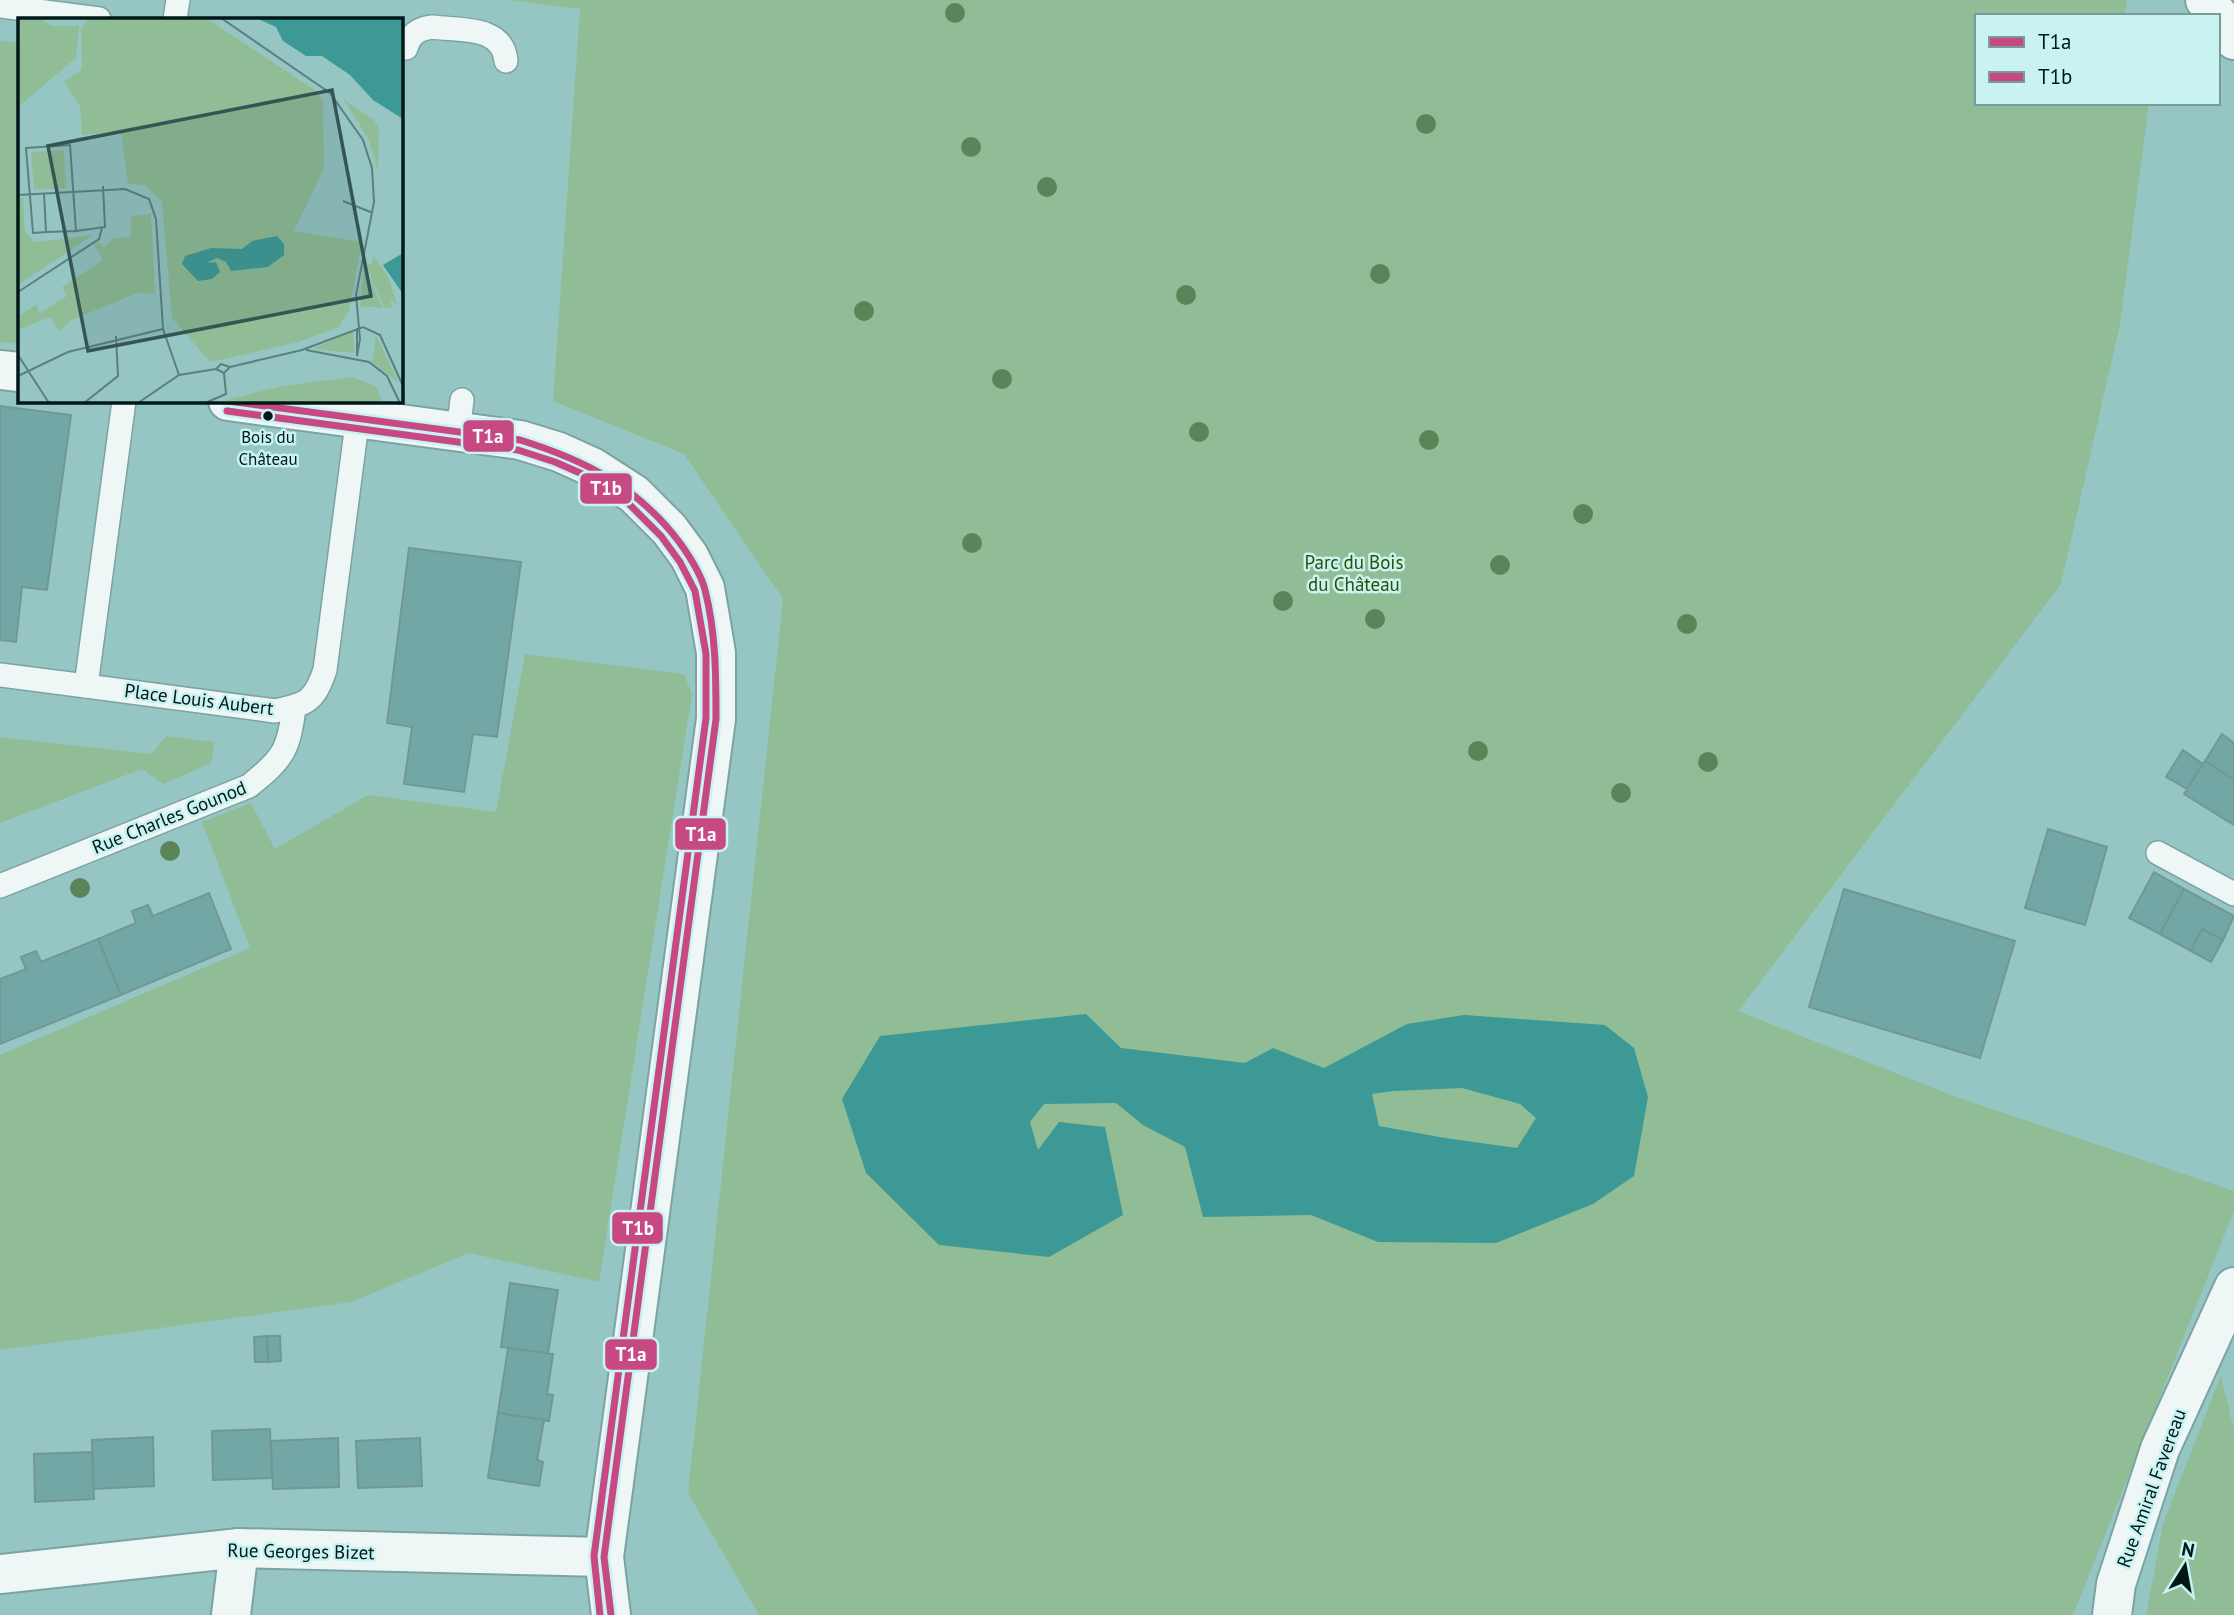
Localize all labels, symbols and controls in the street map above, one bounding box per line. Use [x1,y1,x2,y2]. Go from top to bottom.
legend [1975,14,2220,105]
inset map [18,18,402,402]
text: T1a [2038,28,2072,55]
text: T1b [2038,63,2072,90]
marker: Bois du Château [261,409,275,423]
line badge: T1a [462,419,515,453]
text: T1a [473,424,504,448]
place label: Bois du Château [238,426,298,470]
line badge: T1b [579,472,633,505]
text: T1b [590,476,622,500]
park label: Parc du Bois du Château [1305,550,1403,596]
street label: Place Louis Aubert [123,678,275,720]
street label: Rue Charles Gounod [88,775,250,859]
line badge: T1a [674,817,727,851]
text: T1a [686,822,717,846]
line badge: T1b [611,1211,664,1245]
text: T1b [622,1216,654,1240]
line badge: T1a [604,1338,658,1371]
text: T1a [616,1342,647,1366]
street label: Rue Amiral Favereau [2111,1405,2191,1571]
north arrow [2150,1531,2220,1601]
text: N [2180,1536,2197,1562]
street label: Rue Georges Bizet [227,1538,375,1564]

